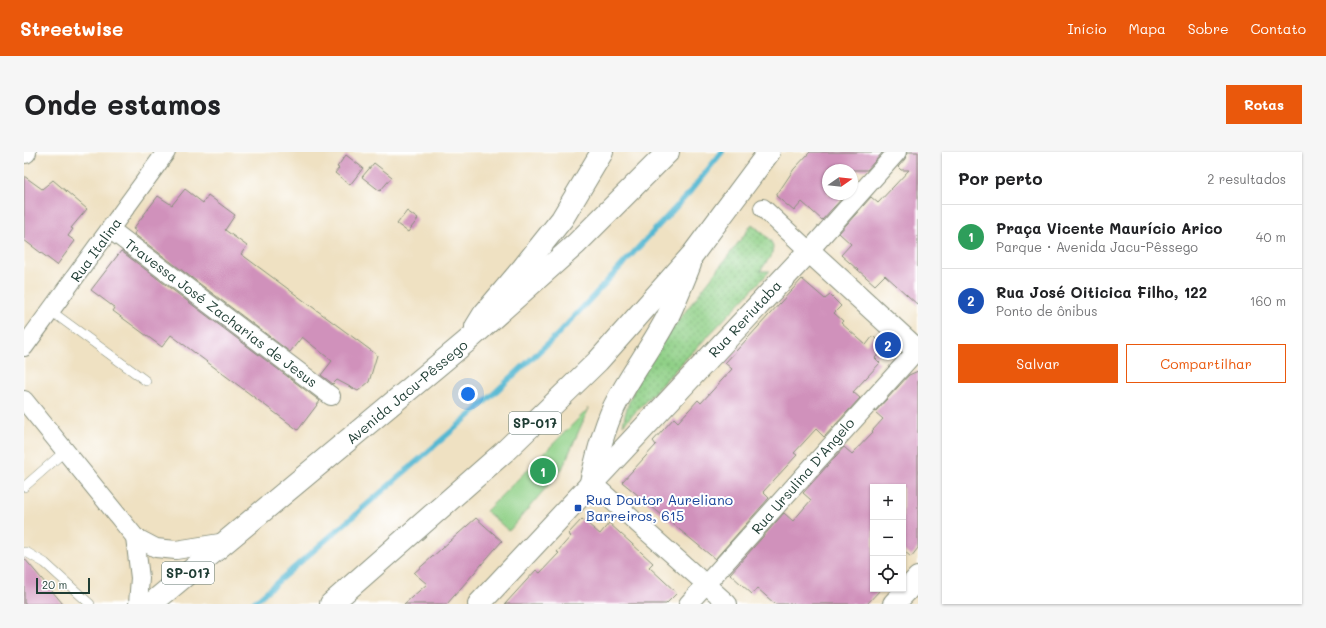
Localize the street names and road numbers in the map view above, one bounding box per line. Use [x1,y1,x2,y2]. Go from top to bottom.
street label: Rua Italina [66,214,125,286]
street label: Travessa José Zacharias de Jesus [121,234,321,391]
street label: Rua Reriutaba [704,276,785,361]
street label: Avenida Jacu-Pêssego [342,335,471,448]
road number: SP-017 [509,412,561,434]
street label: Rua Ursulina D'Angelo [747,414,858,538]
road number: SP-017 [162,562,214,584]

